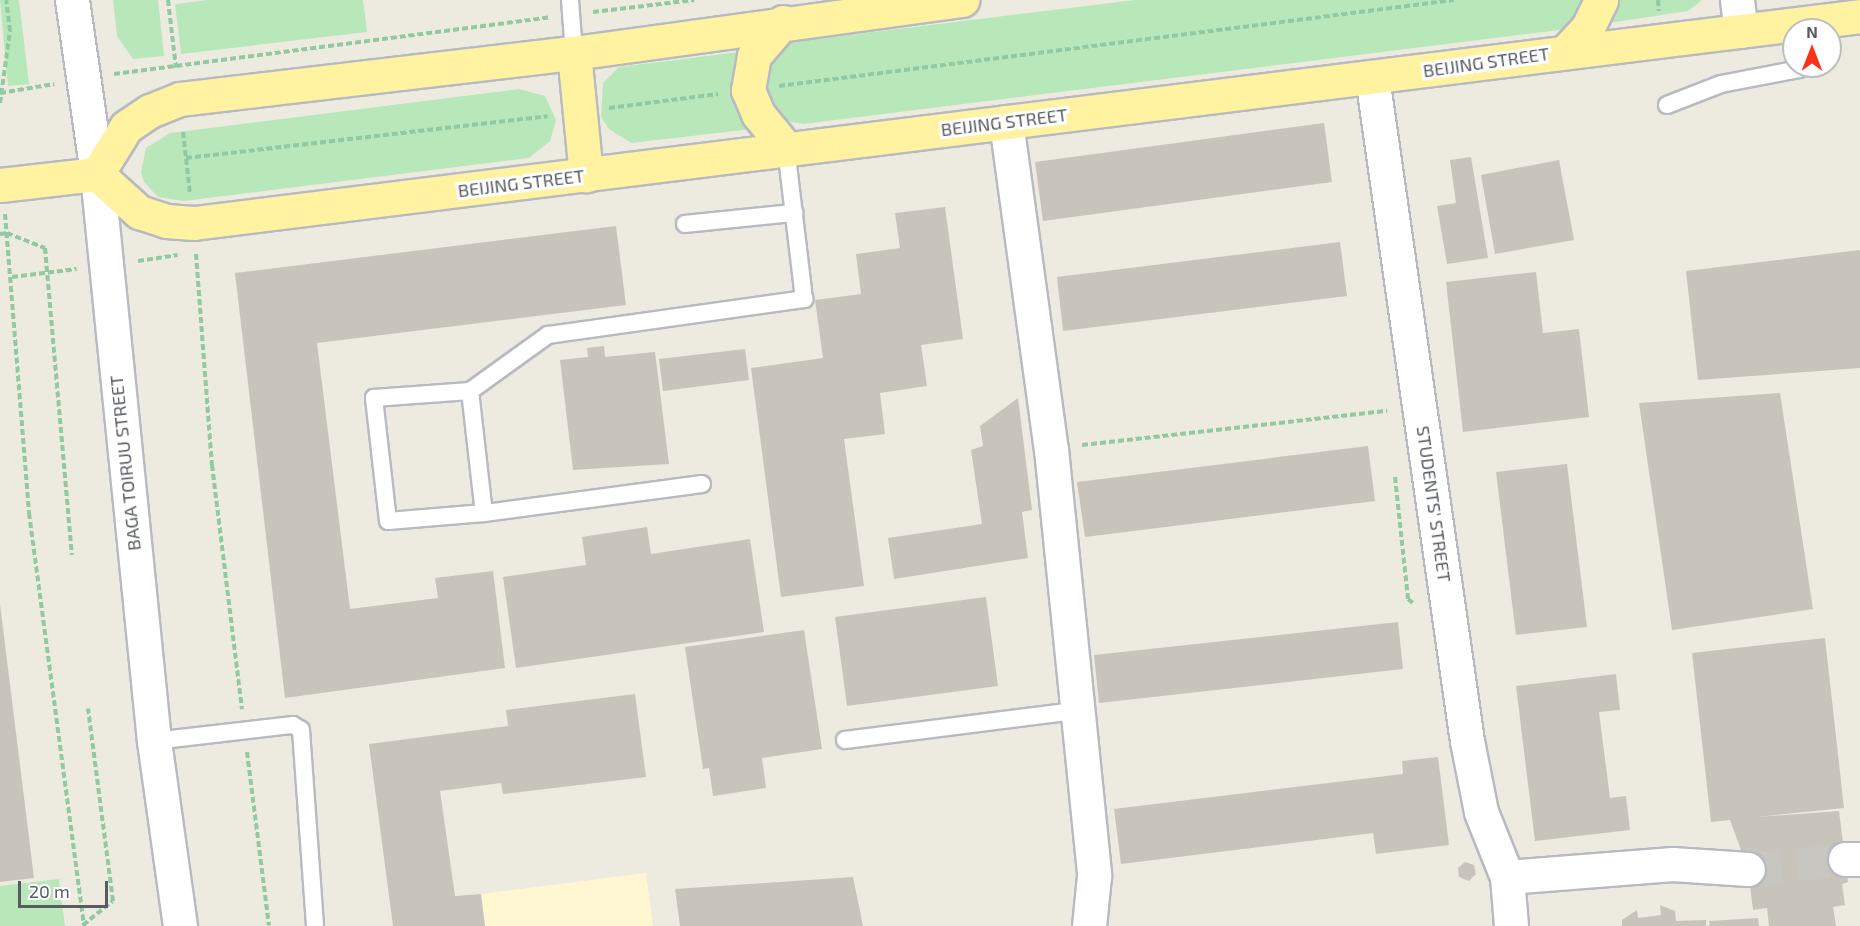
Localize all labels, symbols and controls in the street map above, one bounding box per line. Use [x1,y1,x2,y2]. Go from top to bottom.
north arrow [1782,18,1842,78]
text: N [1806,22,1818,41]
street label: BEIJING STREET [1422,42,1550,82]
street label: BEIJING STREET [940,104,1068,140]
street label: BEIJING STREET [457,165,585,201]
street label: BAGA TOIRUU STREET [105,374,145,552]
street label: STUDENTS' STREET [1412,424,1456,584]
scale bar [21,869,111,907]
text: 20 m [29,880,70,902]

